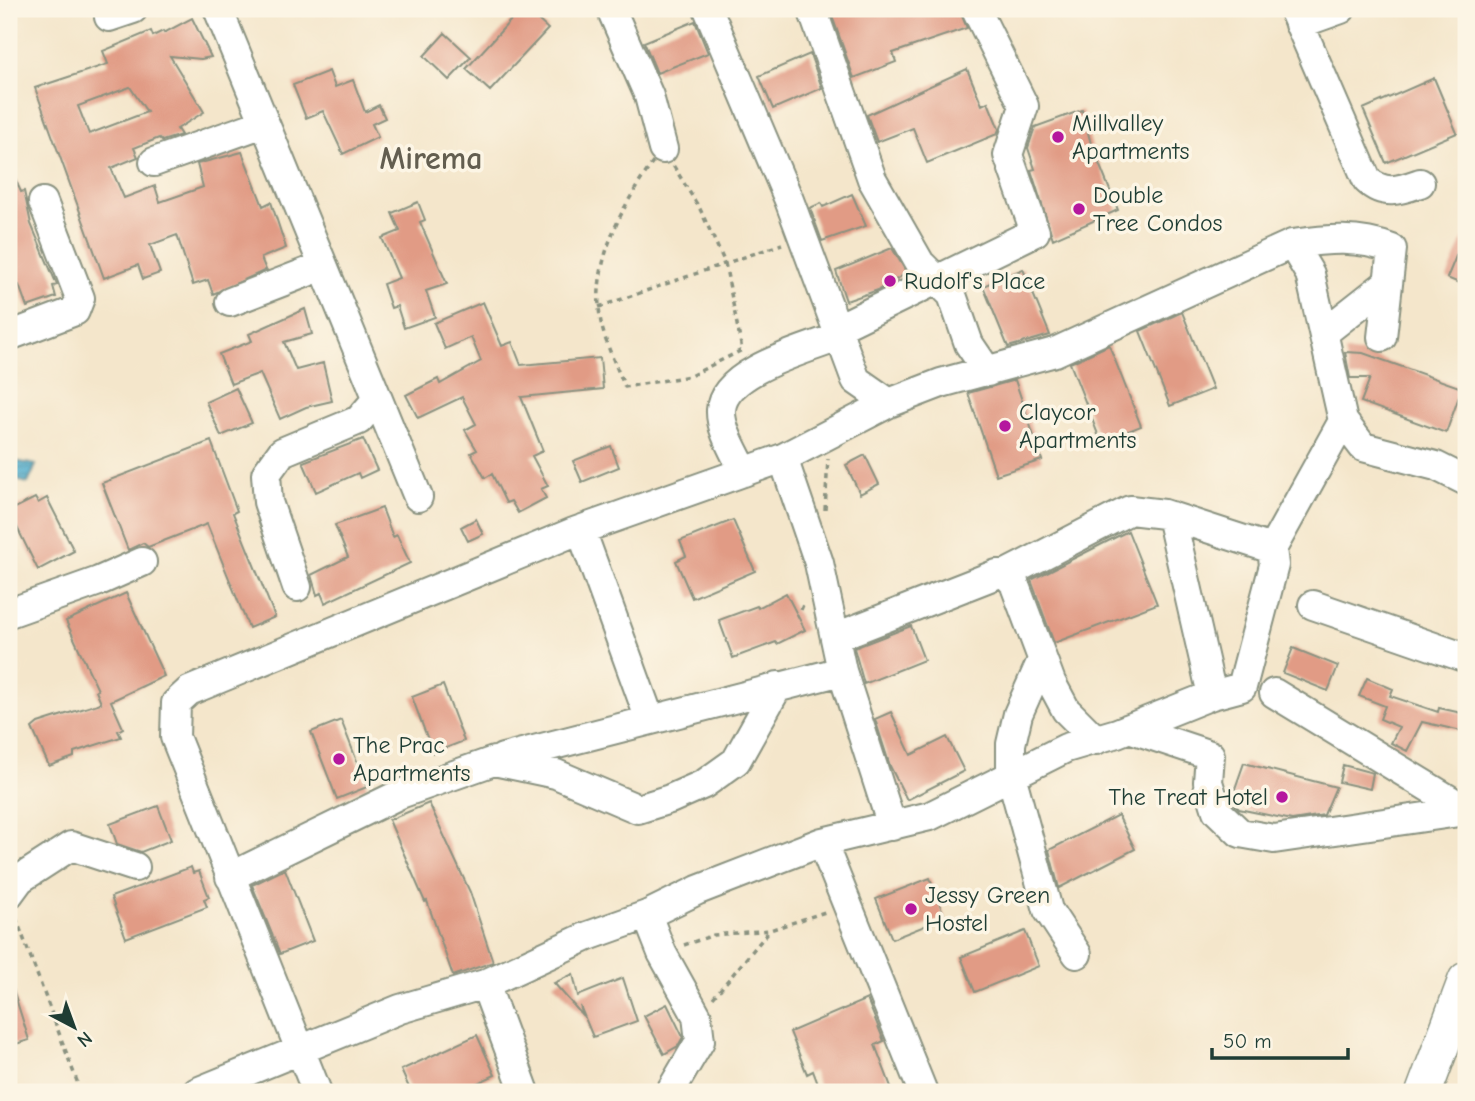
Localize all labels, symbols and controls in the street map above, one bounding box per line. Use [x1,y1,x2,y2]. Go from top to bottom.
place label: Millvalley Apartments [1072,109,1189,165]
marker: Millvalley Apartments [1050,129,1066,145]
district label: Mirema [380,140,482,177]
place label: Double Tree Condos [1093,181,1223,237]
marker: Double Tree Condos [1071,201,1087,217]
place label: Rudolf's Place [904,267,1045,295]
marker: Rudolf's Place [882,273,898,289]
place label: Claycor Apartments [1019,398,1136,454]
marker: Claycor Apartments [997,418,1013,434]
place label: The Prac Apartments [353,731,470,787]
marker: The Prac Apartments [331,751,347,767]
place label: The Treat Hotel [1108,783,1268,811]
marker: The Treat Hotel [1274,789,1290,805]
place label: Jessy Green Hostel [925,881,1050,937]
marker: Jessy Green Hostel [903,901,919,917]
north arrow [38,992,108,1062]
scale bar [1212,1017,1349,1061]
text: N [73,1027,96,1051]
text: 50 m [1223,1029,1272,1053]

